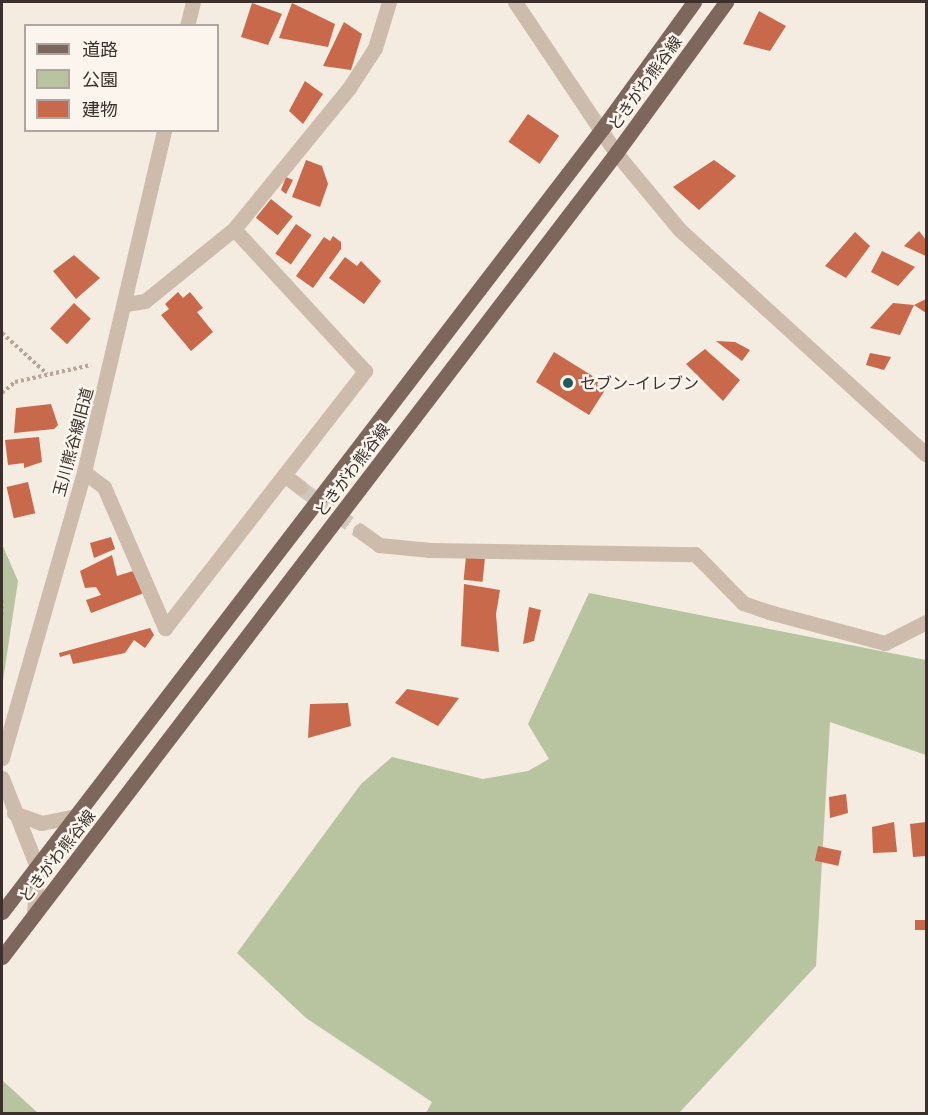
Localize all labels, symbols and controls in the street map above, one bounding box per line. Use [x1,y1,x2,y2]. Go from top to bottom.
legend [24,24,219,132]
street label: ときがわ熊谷線 [604,32,686,134]
text: 道路 [82,36,118,63]
text: 公園 [82,66,118,93]
text: 建物 [82,96,118,123]
place label: セブン-イレブン [580,373,699,393]
marker: セブン-イレブン [561,376,575,390]
street label: 玉川熊谷線旧道 [49,385,97,499]
street label: ときがわ熊谷線 [311,419,393,521]
street label: ときがわ熊谷線 [15,806,99,906]

